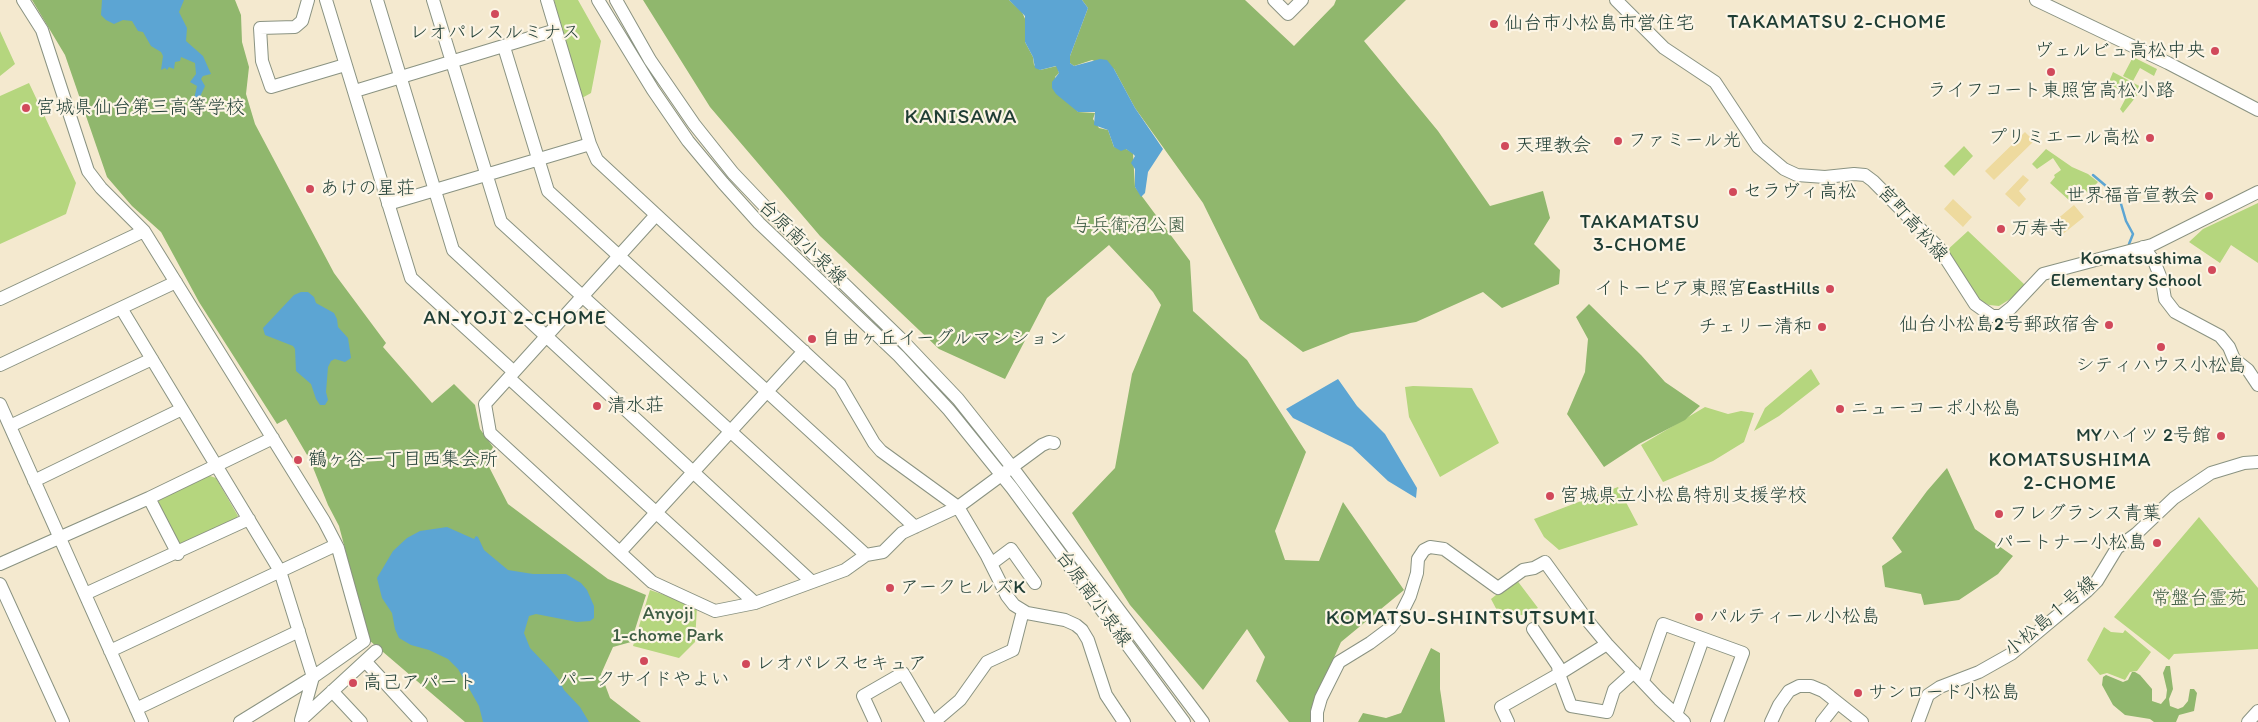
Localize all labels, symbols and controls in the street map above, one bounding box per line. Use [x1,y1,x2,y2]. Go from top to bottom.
marker: レオパレスルミナス [489,8,501,20]
district label: TAKAMATSU 2-CHOME [1725,11,1949,35]
place label: 仙台市小松島市営住宅 [1504,13,1694,35]
marker: 仙台市小松島市営住宅 [1488,18,1500,30]
place label: レオパレスルミナス [410,22,580,44]
place label: ヴェルビュ高松中央 [2034,40,2205,62]
marker: ヴェルビュ高松中央 [2209,45,2221,57]
marker: ライフコート東照宮高松小路 [2045,66,2057,78]
place label: ライフコート東照宮高松小路 [1928,80,2174,102]
place label: 宮城県仙台第三高等学校 [36,97,245,119]
marker: 宮城県仙台第三高等学校 [20,102,32,114]
district label: KANISAWA [905,105,1017,131]
place label: プリミエール高松 [1988,127,2140,149]
place label: ファミール光 [1628,130,1742,152]
marker: プリミエール高松 [2144,132,2156,144]
place label: 天理教会 [1515,135,1591,157]
marker: ファミール光 [1612,135,1624,147]
marker: 天理教会 [1499,140,1511,152]
place label: あけの星荘 [320,178,415,200]
place label: セラヴィ高松 [1743,181,1857,203]
street label: 宮町高松線 [1872,181,1952,267]
marker: あけの星荘 [304,183,316,195]
place label: 世界福音宣教会 [2066,185,2199,207]
marker: セラヴィ高松 [1727,186,1739,198]
marker: 世界福音宣教会 [2203,190,2215,202]
street label: 台原南小泉線 [753,195,851,291]
district label: TAKAMATSU 3-CHOME [1578,211,1702,258]
park label: 与兵衛沼公園 [1072,215,1186,237]
place label: 万寿寺 [2011,218,2068,240]
marker: 万寿寺 [1995,223,2007,235]
place label: Komatsushima Elementary School [2050,248,2202,292]
marker: Komatsushima Elementary School [2206,264,2218,276]
place label: イトーピア東照宮EastHills [1595,278,1820,300]
marker: イトーピア東照宮EastHills [1824,283,1836,295]
district label: AN-YOJI 2-CHOME [421,307,609,331]
place label: 仙台小松島2号郵政宿舎 [1899,314,2099,336]
place label: チェリー清和 [1698,316,1812,338]
marker: 仙台小松島2号郵政宿舎 [2103,319,2115,331]
marker: チェリー清和 [1816,321,1828,333]
place label: 自由ヶ丘イーグルマンション [822,328,1067,350]
marker: 自由ヶ丘イーグルマンション [806,333,818,345]
marker: シティハウス小松島 [2155,341,2167,353]
place label: シティハウス小松島 [2076,355,2246,377]
place label: 清水荘 [607,395,664,417]
place label: ニューコーポ小松島 [1850,398,2021,420]
marker: 清水荘 [591,400,603,412]
marker: ニューコーポ小松島 [1834,403,1846,415]
place label: MYハイツ 2号館 [2076,425,2211,447]
marker: MYハイツ 2号館 [2215,430,2227,442]
place label: 鶴ヶ谷一丁目西集会所 [308,449,498,471]
district label: KOMATSUSHIMA 2-CHOME [1986,449,2154,496]
marker: 鶴ヶ谷一丁目西集会所 [292,454,304,466]
place label: 宮城県立小松島特別支援学校 [1560,485,1807,507]
marker: 宮城県立小松島特別支援学校 [1544,490,1556,502]
place label: フレグランス青葉 [2009,503,2161,525]
marker: フレグランス青葉 [1993,508,2005,520]
place label: パートナー小松島 [1995,532,2147,554]
marker: パートナー小松島 [2151,537,2163,549]
street label: 台原南小泉線 [1050,546,1136,652]
street label: 小松島１号線 [2000,572,2102,662]
place label: アークヒルズK [900,577,1025,599]
marker: アークヒルズK [884,582,896,594]
park label: 常盤台霊苑 [2152,588,2246,610]
park label: Anyoji 1-chome Park [612,603,724,647]
district label: KOMATSU-SHINTSUTSUMI [1322,606,1600,632]
place label: パルティール小松島 [1709,606,1880,628]
marker: パルティール小松島 [1693,611,1705,623]
place label: レオパレスセキュア [756,653,927,675]
marker: パークサイドやよい [638,655,650,667]
marker: レオパレスセキュア [740,658,752,670]
place label: パークサイドやよい [559,669,729,691]
place label: 高己アパート [363,672,477,694]
marker: 高己アパート [347,677,359,689]
place label: サンロード小松島 [1868,682,2020,704]
marker: サンロード小松島 [1852,687,1864,699]

